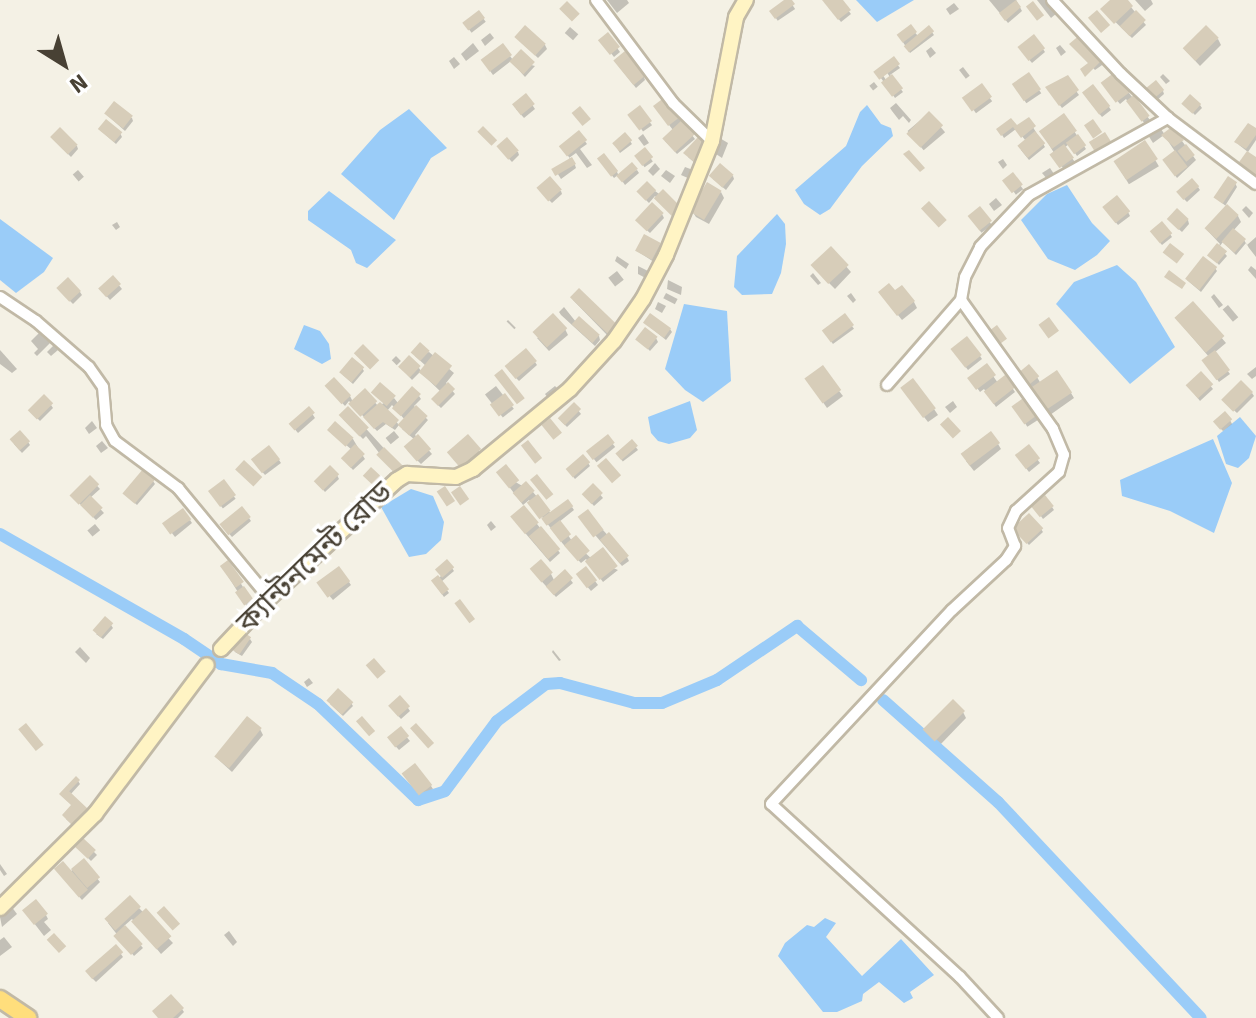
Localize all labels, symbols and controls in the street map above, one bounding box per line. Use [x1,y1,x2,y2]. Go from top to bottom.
north arrow [24,24,104,104]
text: N [65,68,93,99]
street label: ক্যান্টনমেন্ট রোড [230,475,400,641]

